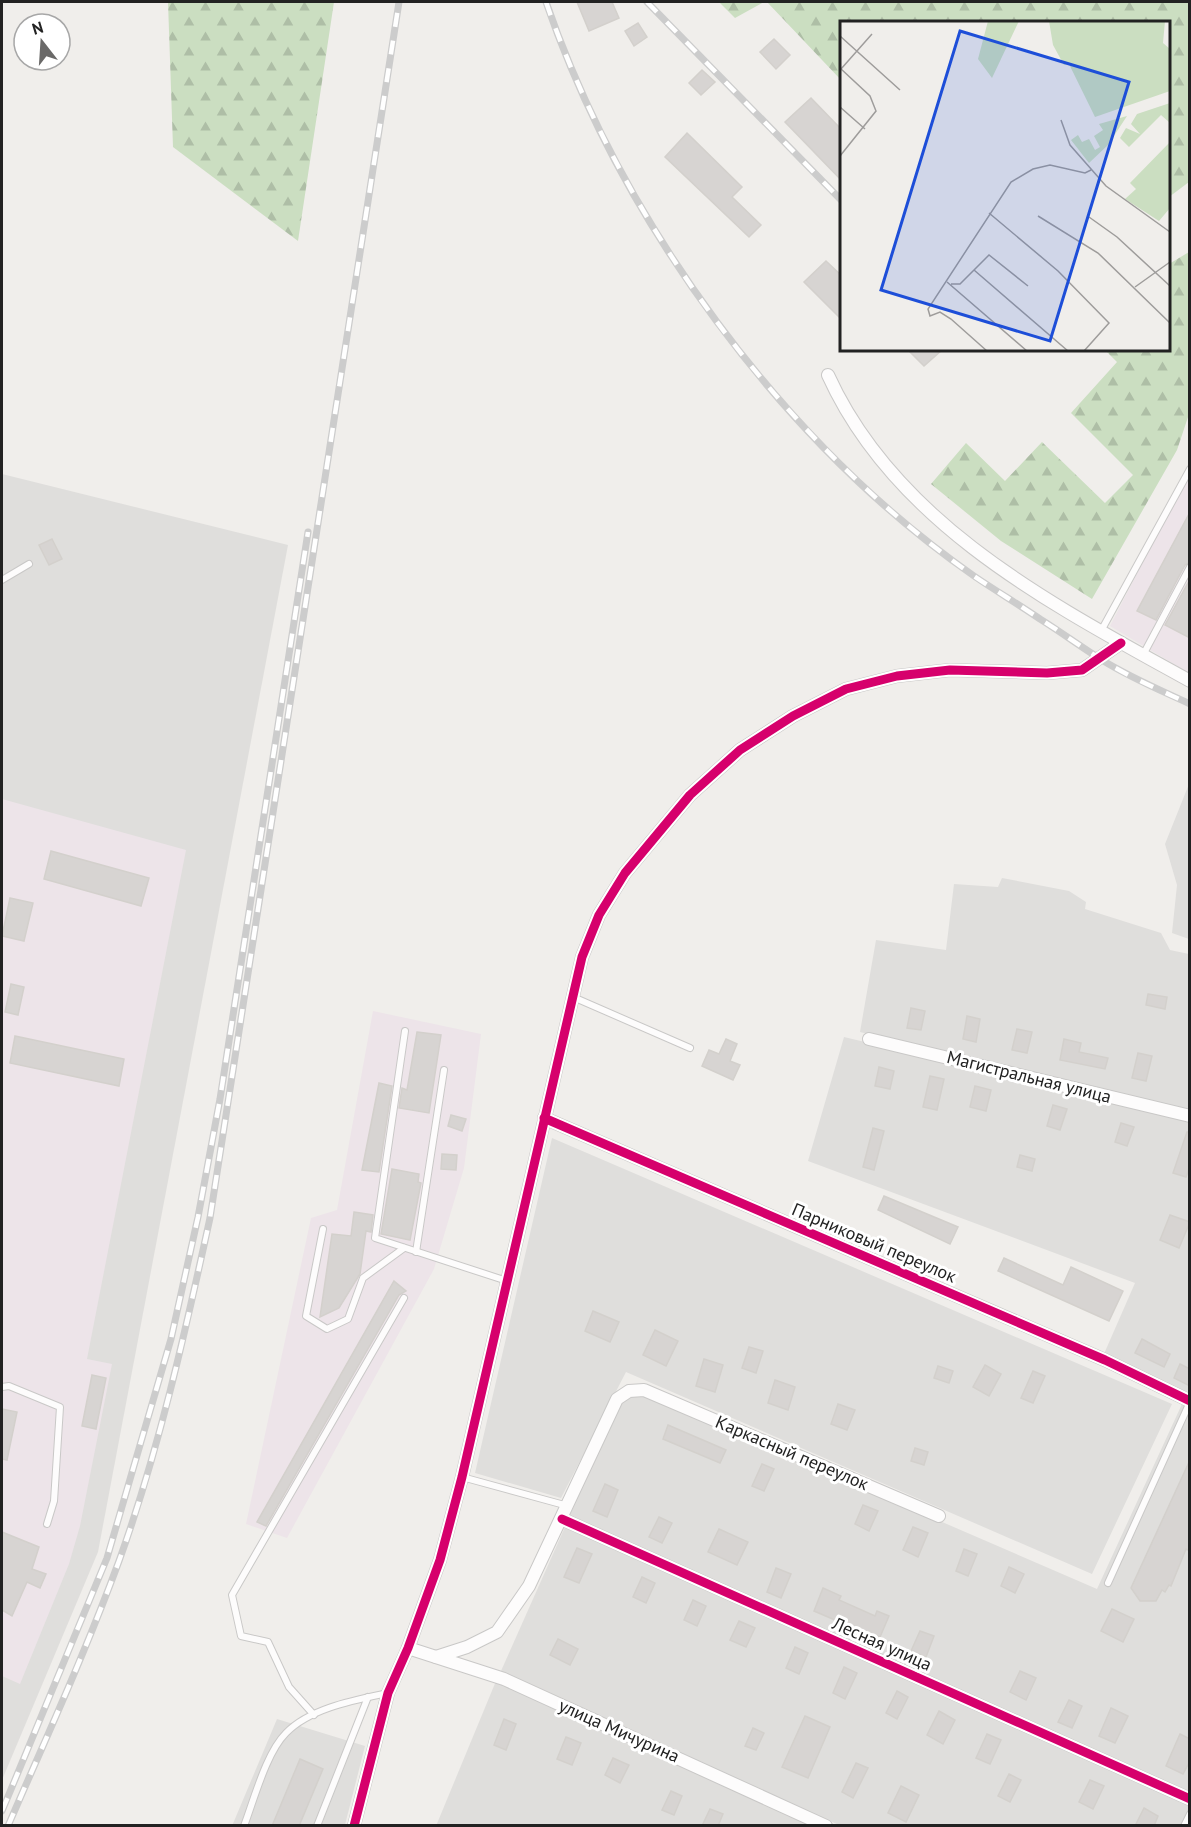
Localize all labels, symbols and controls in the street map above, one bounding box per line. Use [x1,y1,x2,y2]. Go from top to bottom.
north arrow [12,12,72,72]
text: N [30,17,46,39]
inset map [840,21,1170,351]
street label: Магистральная улица [945,1045,1114,1108]
street label: Парниковый переулок [789,1197,960,1288]
street label: Каркасный переулок [712,1410,873,1495]
street label: Лесная улица [828,1611,935,1676]
street label: улица Мичурина [555,1694,683,1768]

